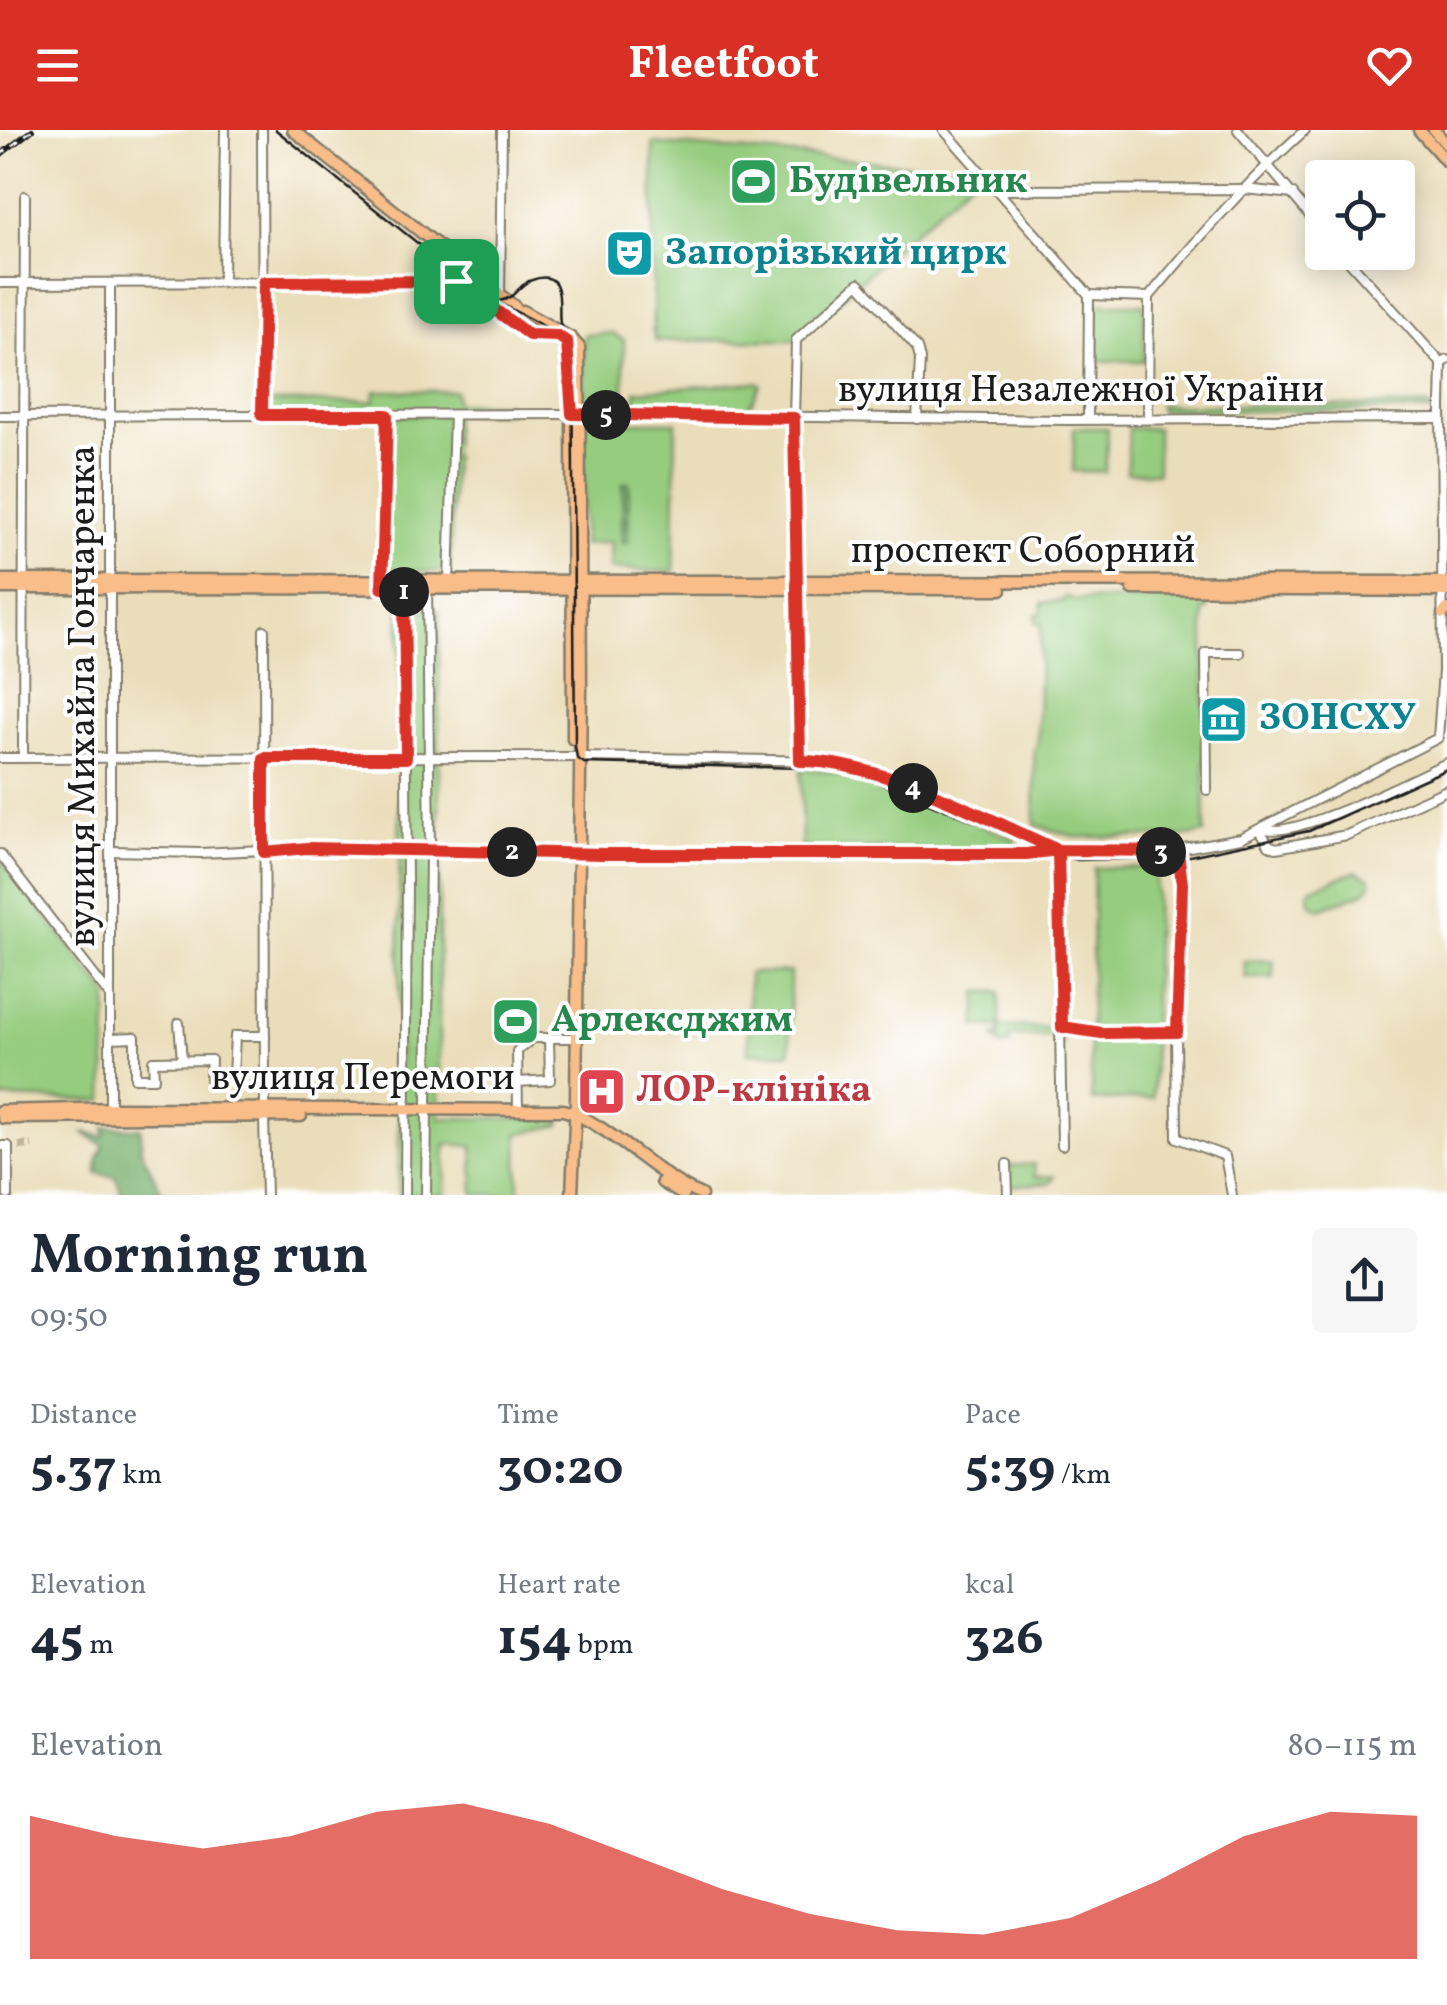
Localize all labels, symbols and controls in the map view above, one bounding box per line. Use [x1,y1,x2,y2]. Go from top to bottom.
text: Fleetfoot [628,34,819,97]
icon: menu [30,38,85,93]
icon: heart [1362,38,1417,93]
sports icon: Будівельник [728,156,780,208]
place label: Будівельник [789,156,1028,209]
map controls [1305,160,1415,270]
button: locate [1305,160,1415,270]
theatre icon: Запорізький цирк [604,228,656,280]
place label: Запорізький цирк [665,228,1007,281]
pin [414,239,499,324]
icon: arrive [429,254,484,309]
street label: вулиця Незалежної України [838,365,1324,418]
pin: 5 [581,390,631,440]
text: 5 [599,395,613,434]
street label: вулиця Михайла Гончаренка [58,445,111,947]
street label: проспект Соборний [851,526,1195,579]
pin: 1 [379,567,429,617]
text: 1 [398,572,410,611]
museum icon: ЗОНСХУ [1198,693,1250,745]
place label: ЗОНСХУ [1259,693,1416,746]
pin: 4 [888,763,938,813]
text: 4 [905,768,921,807]
pin: 2 [487,827,537,877]
pin: 3 [1136,827,1186,877]
text: 2 [505,832,519,871]
text: 3 [1154,832,1168,871]
sports icon: Арлексджим [490,995,542,1047]
place label: Арлексджим [551,995,793,1048]
street label: вулиця Перемоги [211,1053,515,1106]
hospital icon: ЛОР-клініка [575,1065,627,1117]
place label: ЛОР-клініка [636,1065,871,1118]
text: Morning run [30,1220,369,1296]
button: share [1312,1228,1417,1333]
text: 09:50 [30,1296,108,1340]
text: Distance [30,1396,137,1435]
text: Time [497,1396,559,1435]
text: Pace [965,1396,1021,1435]
text: 5.37 [30,1435,117,1505]
text: 30:20 [497,1435,624,1505]
text: 5:39 [965,1435,1055,1505]
text: km [117,1456,162,1495]
text: /km [1055,1456,1111,1495]
text: Elevation [30,1566,146,1605]
text: Heart rate [497,1566,621,1605]
text: kcal [965,1566,1014,1605]
text: 45 [30,1605,84,1675]
text: 154 [497,1605,572,1675]
text: 326 [965,1605,1044,1675]
text: m [84,1626,114,1665]
text: bpm [572,1626,634,1665]
text: Elevation [30,1725,163,1769]
text: 80–115 m [1287,1725,1417,1769]

